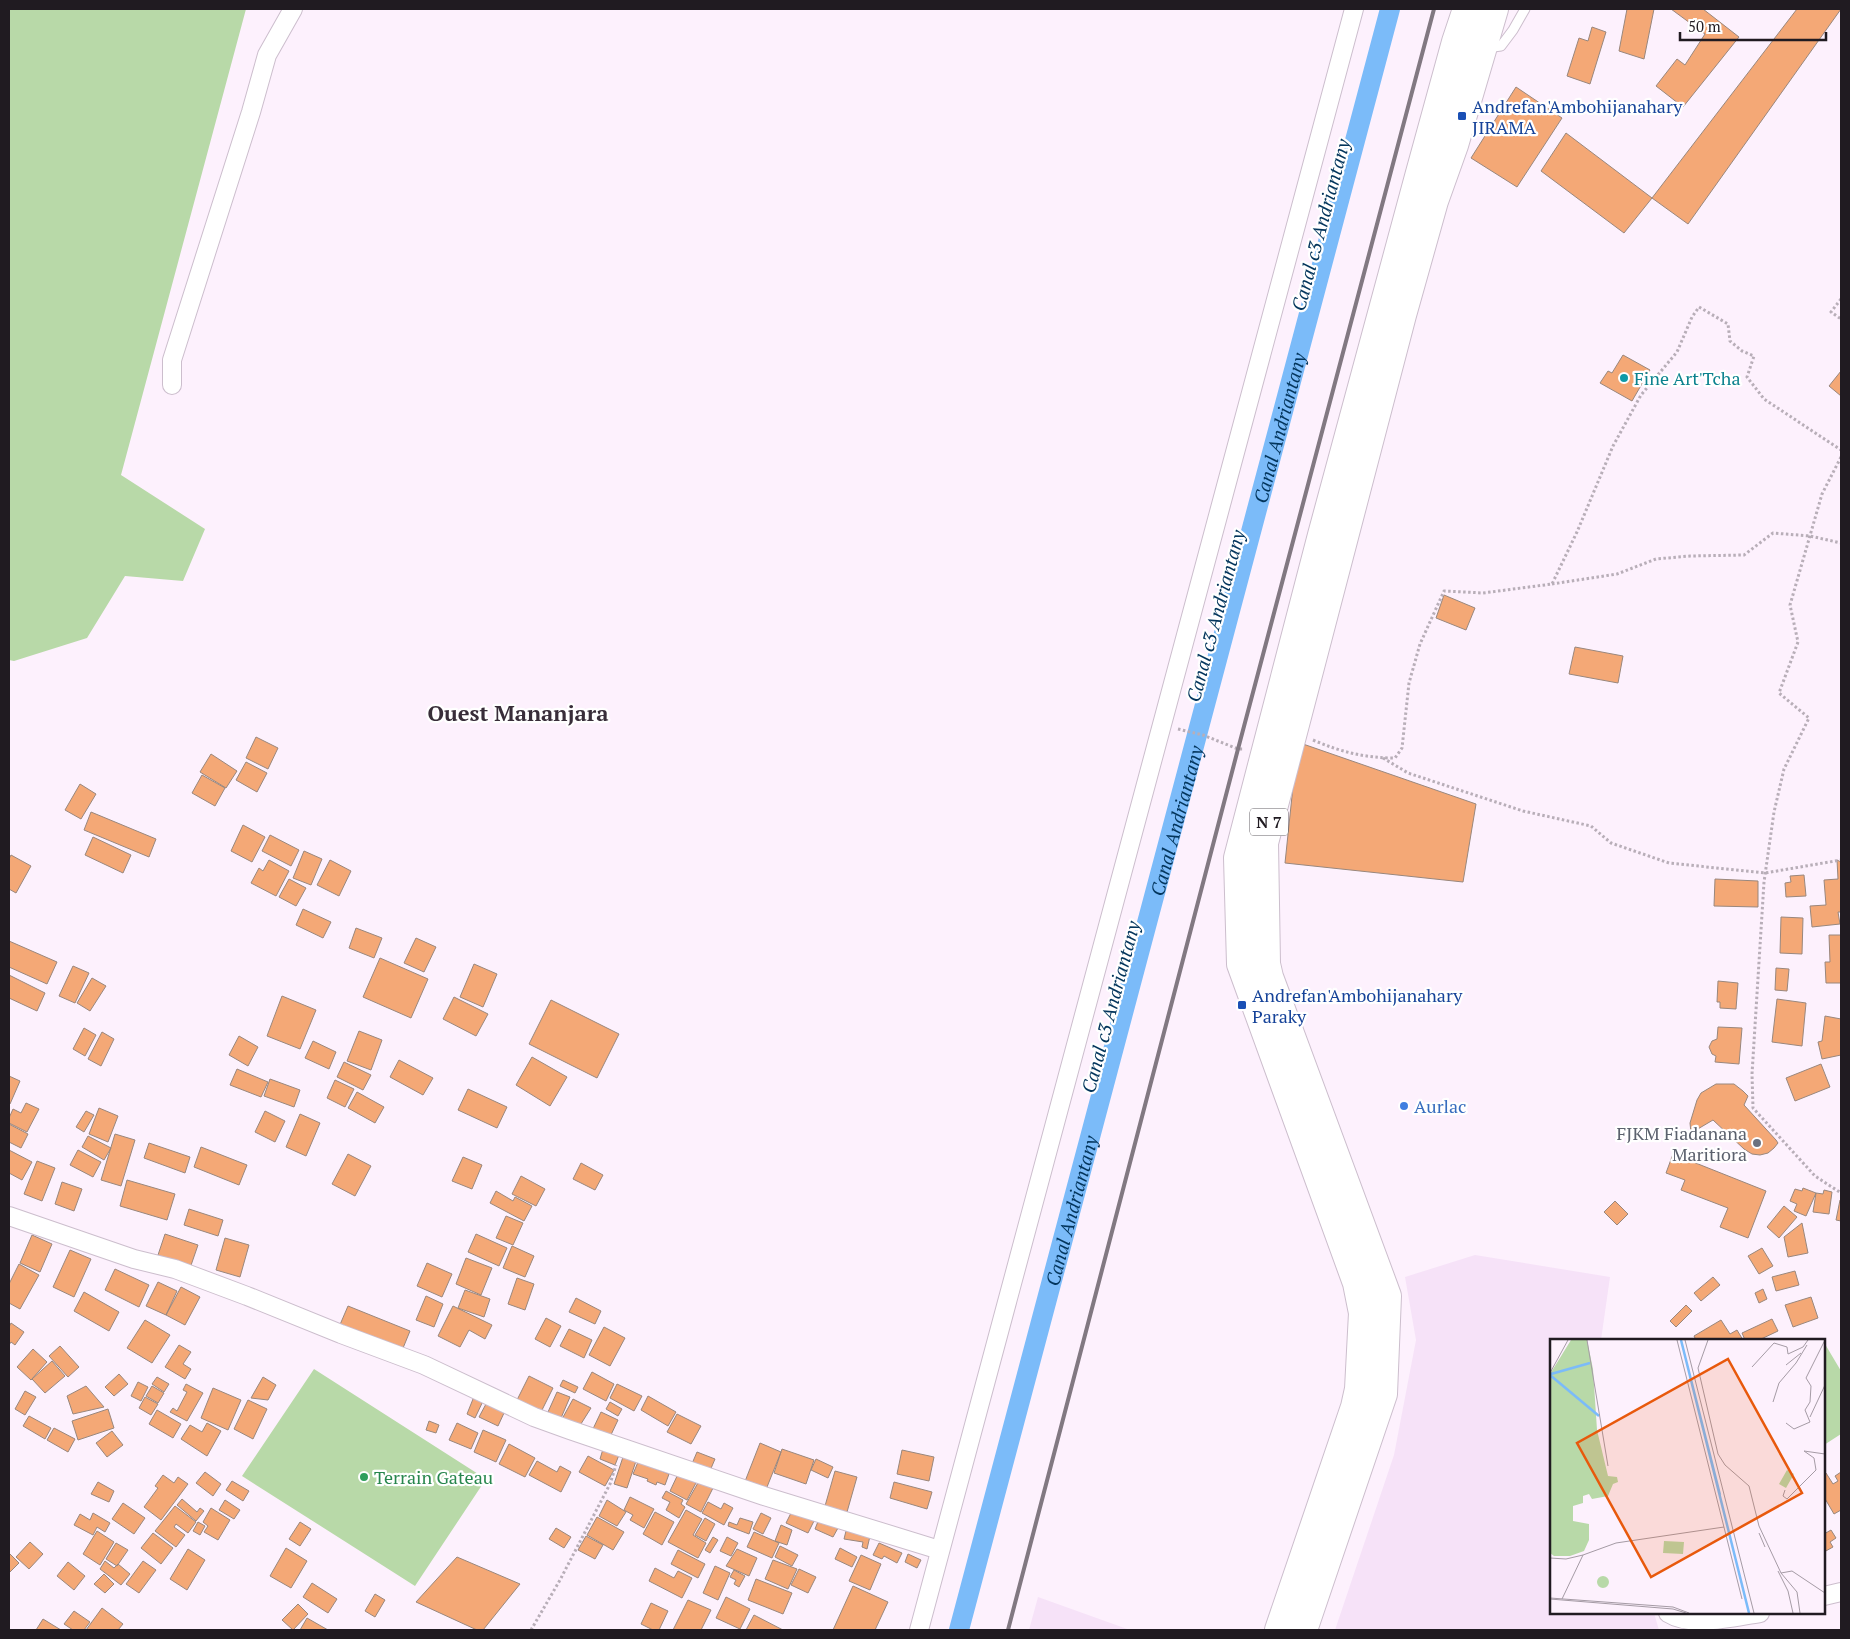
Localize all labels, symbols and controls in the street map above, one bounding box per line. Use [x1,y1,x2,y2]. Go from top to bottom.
scale bar [1680,10,1826,42]
text: 50 m [1688,16,1721,36]
place label: Andrefan'Ambohijanahary JIRAMA [1472,94,1683,139]
marker: Andrefan'Ambohijanahary JIRAMA [1456,110,1468,122]
water label: Canal c3 Andriantany [1285,135,1355,314]
water label: Canal Andriantany [1247,349,1311,506]
place label: Fine Art'Tcha [1634,366,1741,390]
marker: Fine Art'Tcha [1618,372,1630,384]
water label: Canal c3 Andriantany [1180,526,1250,705]
district label: Ouest Mananjara [427,698,609,727]
water label: Canal Andriantany [1144,742,1208,898]
road number: N 7 [1250,809,1288,836]
water label: Canal c3 Andriantany [1075,917,1145,1096]
place label: Andrefan'Ambohijanahary Paraky [1252,983,1463,1028]
marker: Andrefan'Ambohijanahary Paraky [1236,999,1248,1011]
place label: Aurlac [1414,1094,1466,1118]
marker: Aurlac [1398,1100,1410,1112]
place label: FJKM Fiadanana Maritiora [1617,1121,1747,1166]
water label: Canal Andriantany [1039,1132,1103,1288]
marker: FJKM Fiadanana Maritiora [1751,1137,1763,1149]
inset map [1550,1339,1825,1614]
place label: Terrain Gateau [374,1465,493,1489]
marker: Terrain Gateau [358,1471,370,1483]

